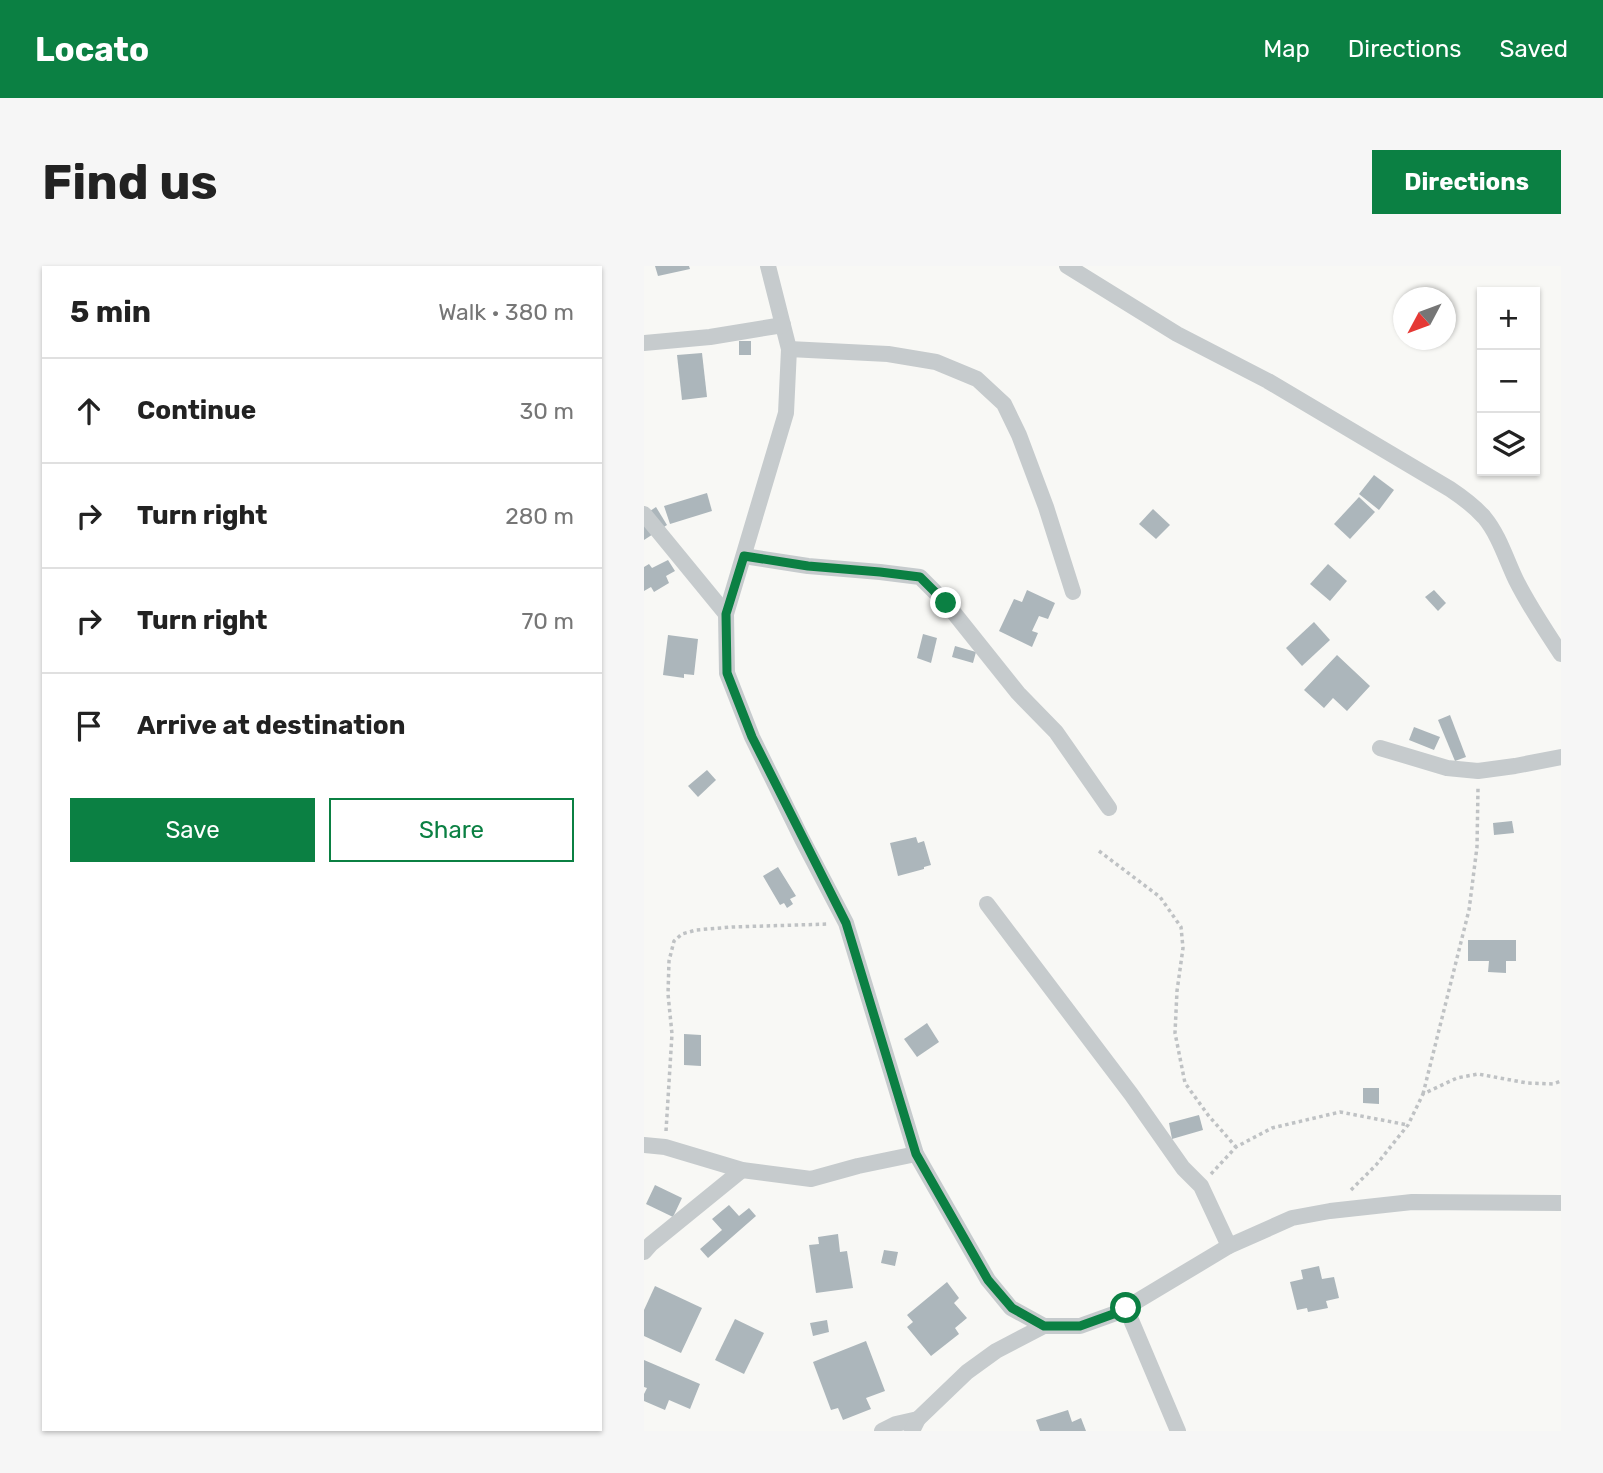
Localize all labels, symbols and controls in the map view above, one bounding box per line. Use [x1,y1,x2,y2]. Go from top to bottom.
text: Locato [35,30,149,69]
text: Map [1263,35,1310,63]
text: Directions [1348,35,1461,63]
text: Saved [1499,35,1568,63]
button: Directions [1372,150,1561,214]
text: Find us [42,153,218,211]
north arrow [1393,287,1456,350]
map controls [1477,287,1540,476]
button: + [1477,287,1540,350]
text: 5 min [70,294,151,330]
text: Walk · 380 m [438,298,574,326]
button: − [1477,350,1540,413]
icon: ahead [70,392,108,430]
text: Continue [137,395,256,426]
text: 30 m [519,397,574,425]
button: layers [1477,413,1540,476]
icon: right [70,497,108,535]
text: Turn right [137,500,267,531]
text: 280 m [505,502,574,530]
route end [930,587,961,618]
icon: right [70,602,108,640]
text: Turn right [137,605,267,636]
text: 70 m [522,607,574,635]
icon: arrive [70,707,108,745]
text: Arrive at destination [137,710,405,741]
button: Save [70,798,315,862]
button: Share [329,798,574,862]
route start [1110,1292,1141,1323]

